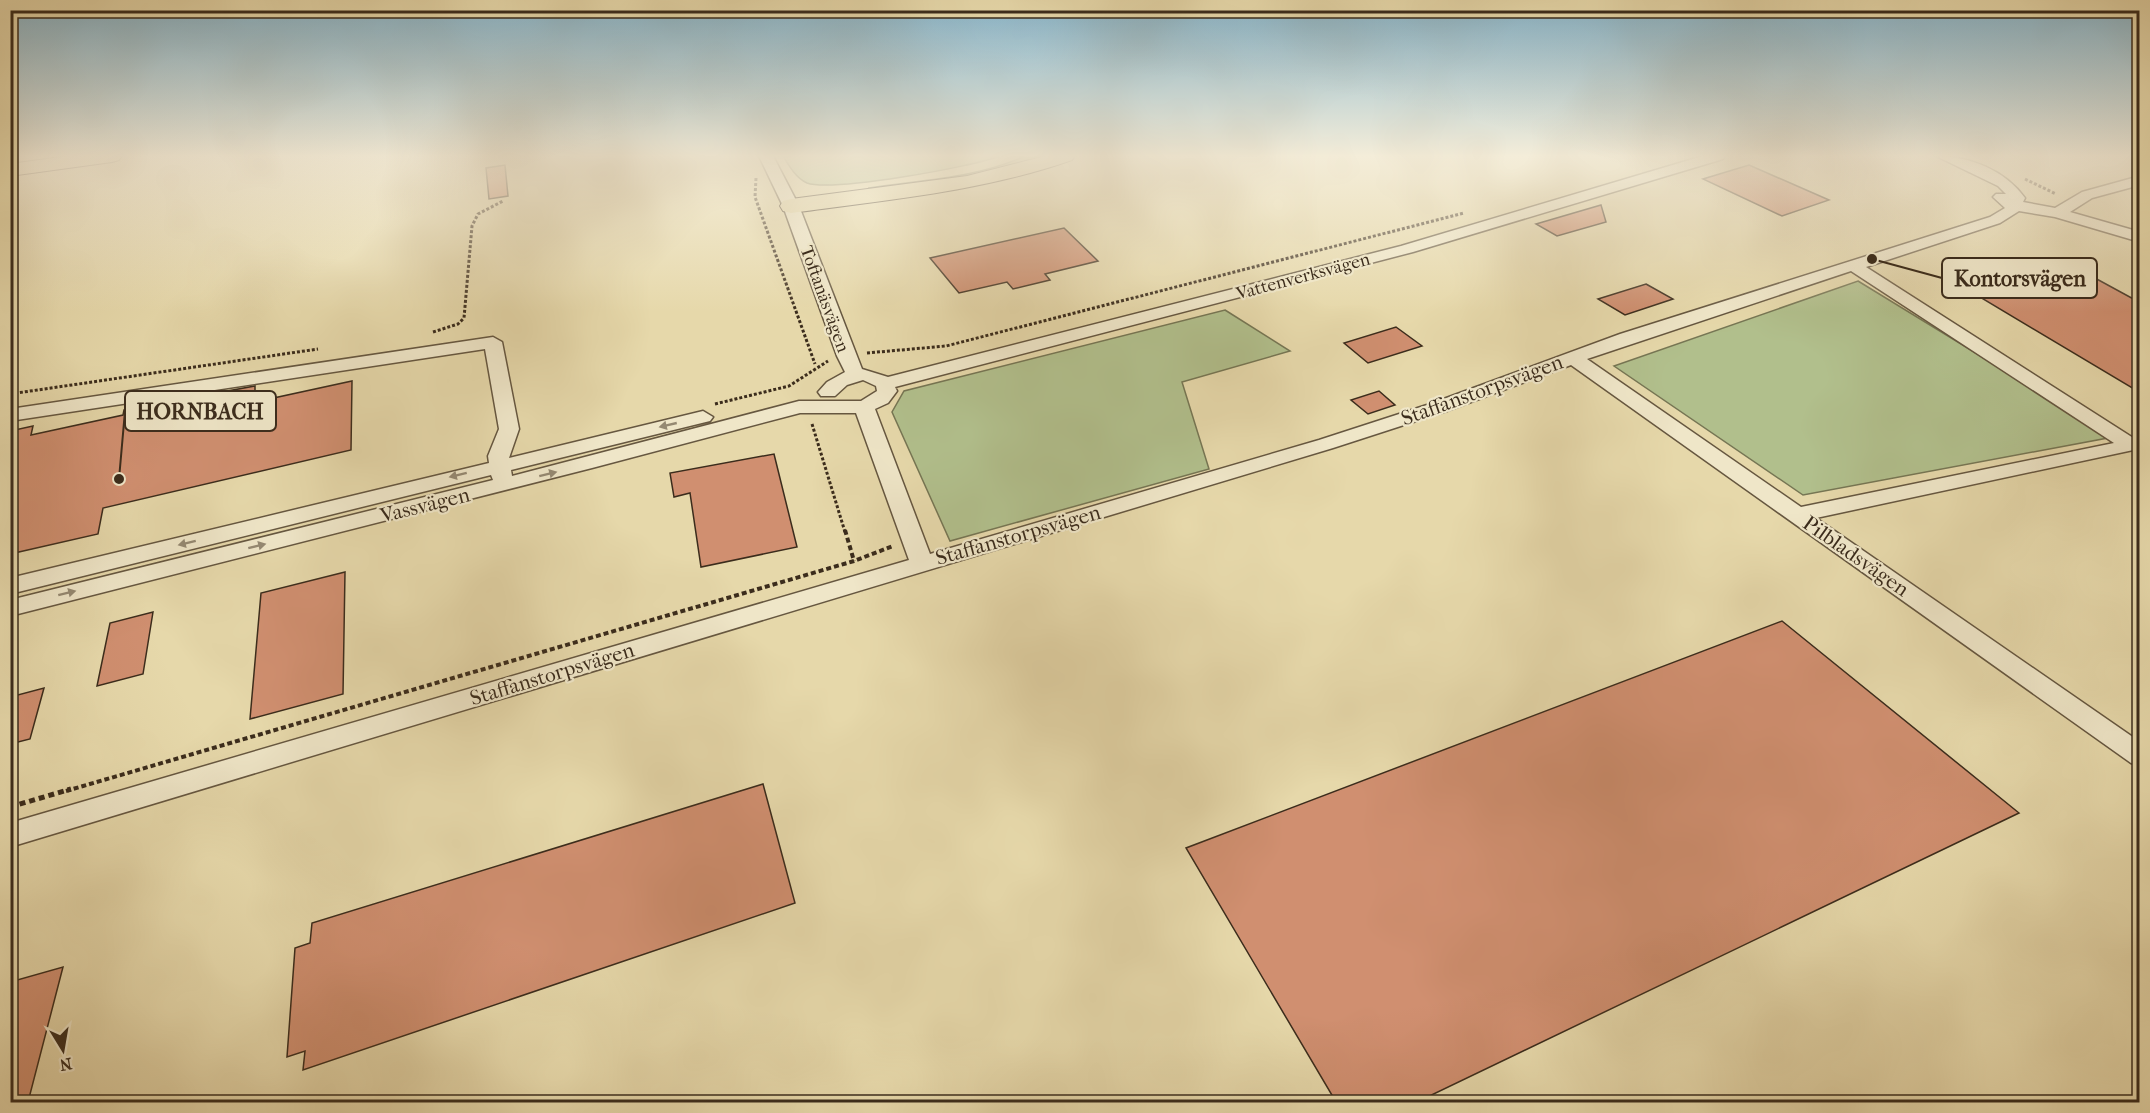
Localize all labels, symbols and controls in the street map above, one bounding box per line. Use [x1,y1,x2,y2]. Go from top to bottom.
street label: Toftanäsvägen [796,243,854,356]
street label: Vattenverksvägen [1233,248,1373,305]
callout: Kontorsvägen [1942,258,2097,298]
text: Kontorsvägen [1954,266,2086,292]
street label: Staffanstorpsvägen [1398,350,1566,430]
callout: HORNBACH [125,391,276,431]
text: HORNBACH [136,399,264,425]
one-way arrow [659,421,677,431]
one-way arrow [538,468,557,478]
one-way arrow [449,471,467,481]
street label: Vassvägen [377,482,472,528]
street label: Staffanstorpsvägen [933,500,1103,570]
street label: Pilbladsvägen [1798,511,1914,601]
one-way arrow [178,538,196,548]
one-way arrow [247,541,266,551]
one-way arrow [58,588,76,598]
street label: Staffanstorpsvägen [467,638,637,710]
north arrow [33,1020,93,1080]
text: N [57,1054,74,1075]

